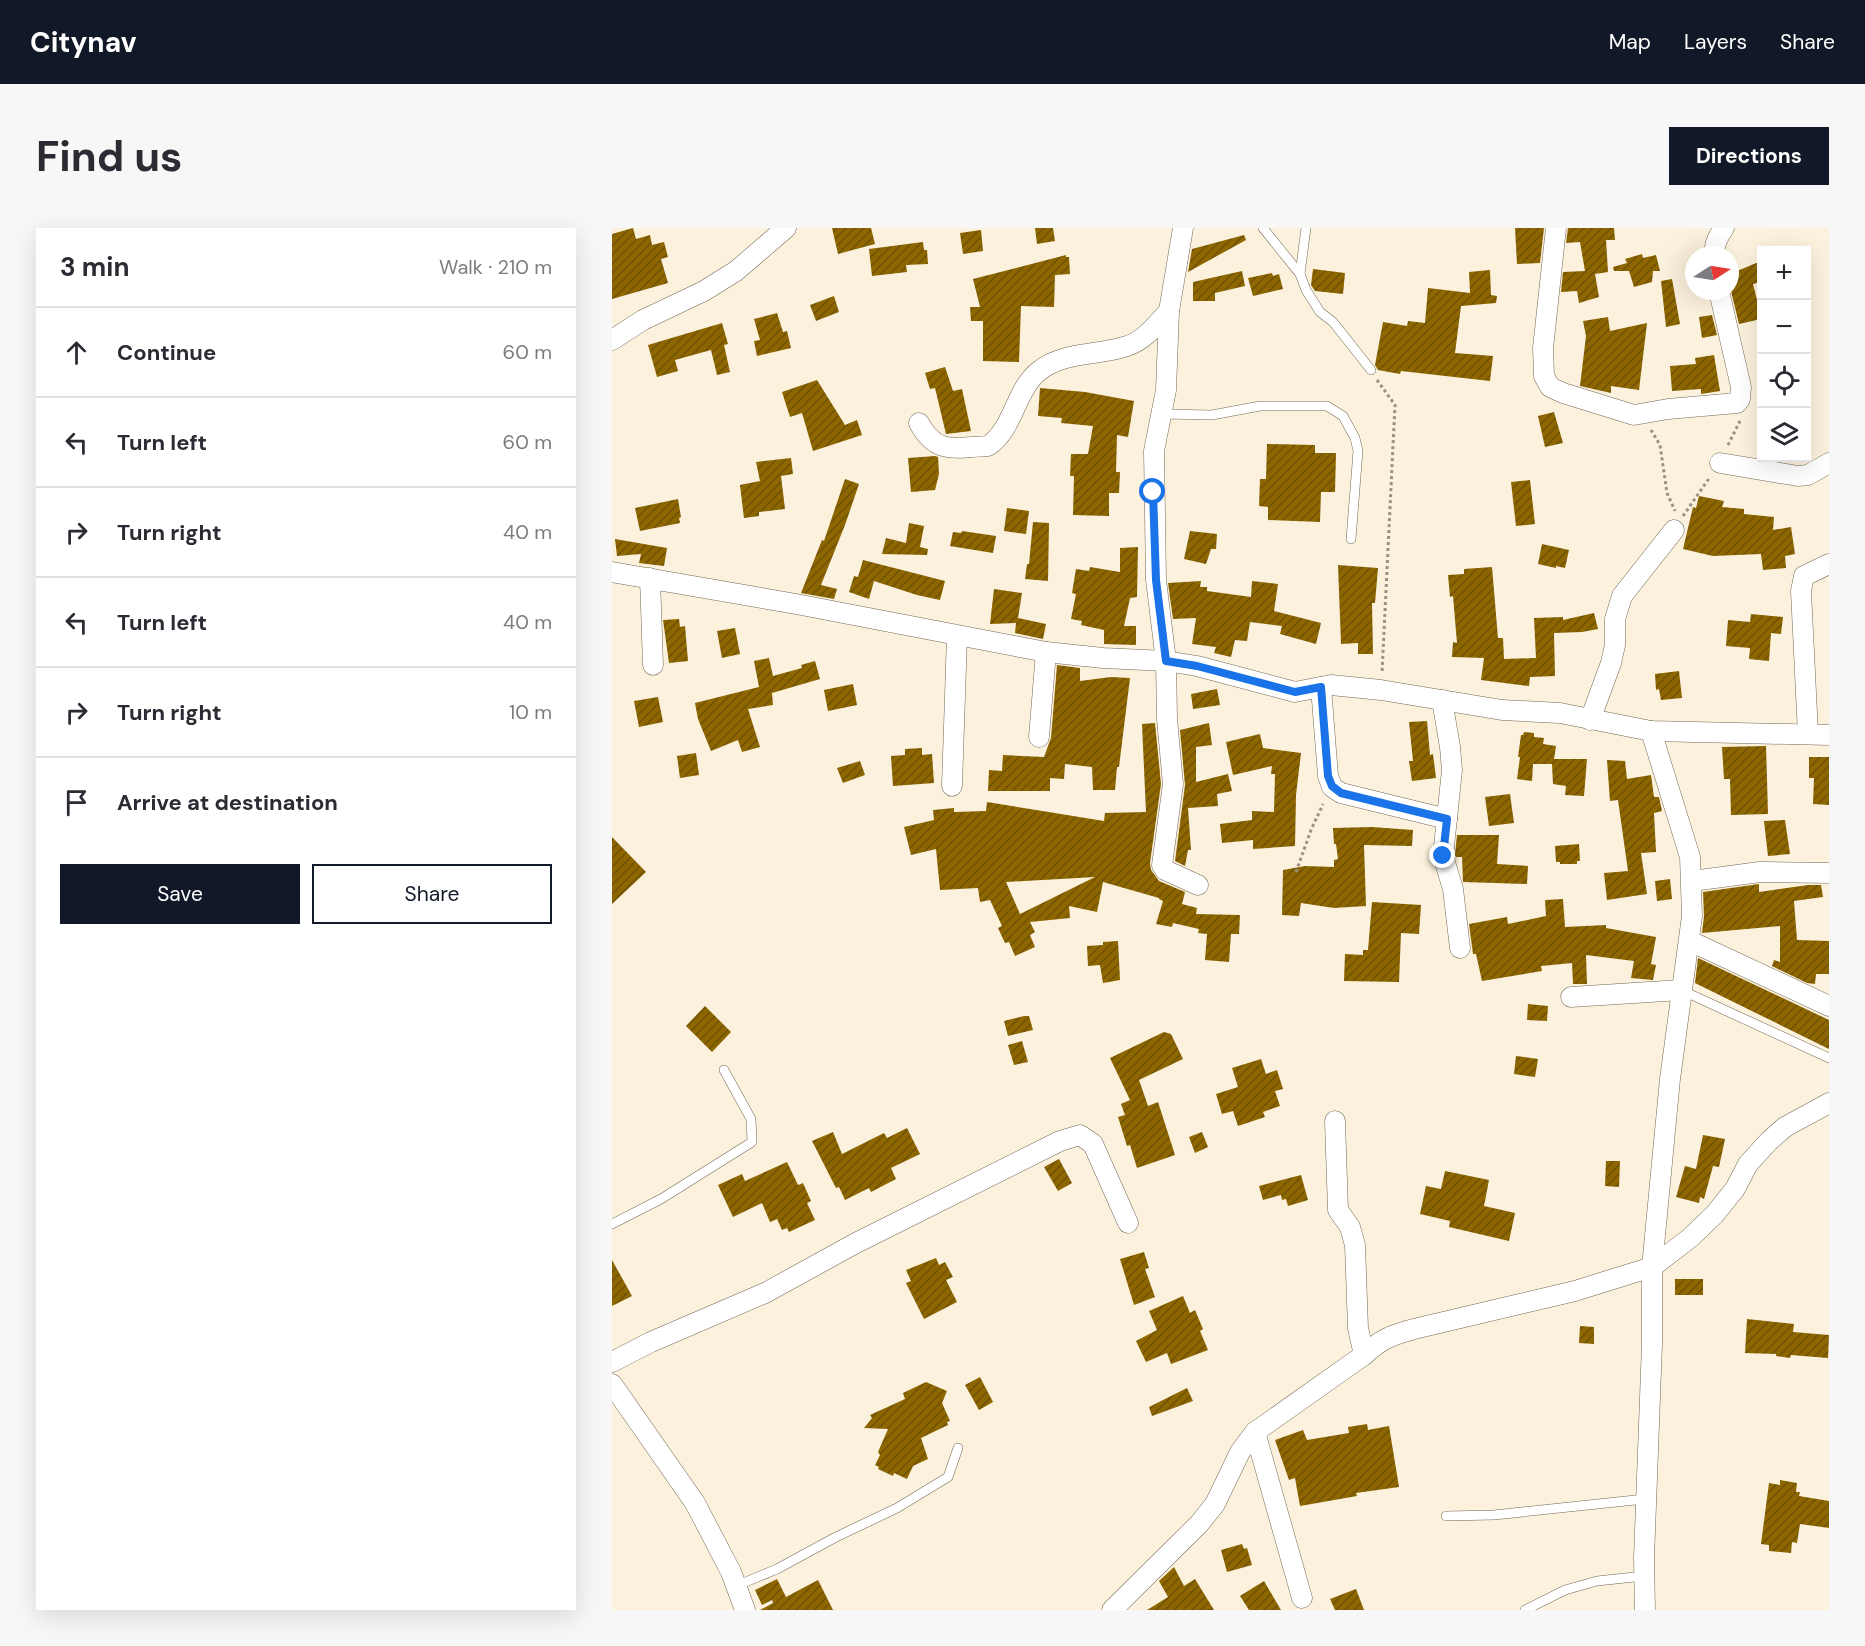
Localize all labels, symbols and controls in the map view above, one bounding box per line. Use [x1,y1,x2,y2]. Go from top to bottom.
text: Citynav [30,24,136,61]
text: Map [1609,28,1651,56]
text: Layers [1684,28,1747,56]
text: Share [1780,28,1835,56]
button: Directions [1669,127,1829,185]
text: Find us [36,129,182,184]
north arrow [1685,246,1739,300]
map controls [1757,246,1811,462]
button: + [1757,246,1811,300]
text: 3 min [60,250,129,284]
text: Walk · 210 m [439,254,552,280]
button: − [1757,300,1811,354]
icon: ahead [60,336,93,369]
text: Continue [117,338,216,367]
text: 60 m [503,339,552,365]
button: locate [1757,354,1811,408]
button: layers [1757,408,1811,462]
icon: left [60,426,93,459]
text: Turn left [117,428,207,457]
text: 60 m [503,429,552,455]
route start [1139,478,1165,504]
icon: right [60,516,93,549]
text: Turn right [117,518,222,547]
text: 40 m [503,519,552,545]
icon: left [60,606,93,639]
text: Turn left [117,608,207,637]
text: 40 m [503,609,552,635]
icon: right [60,696,93,729]
text: Turn right [117,698,222,727]
text: 10 m [509,699,552,725]
icon: arrive [60,786,93,819]
text: Arrive at destination [117,788,338,817]
route end [1429,842,1455,868]
button: Save [60,864,300,924]
button: Share [312,864,552,924]

